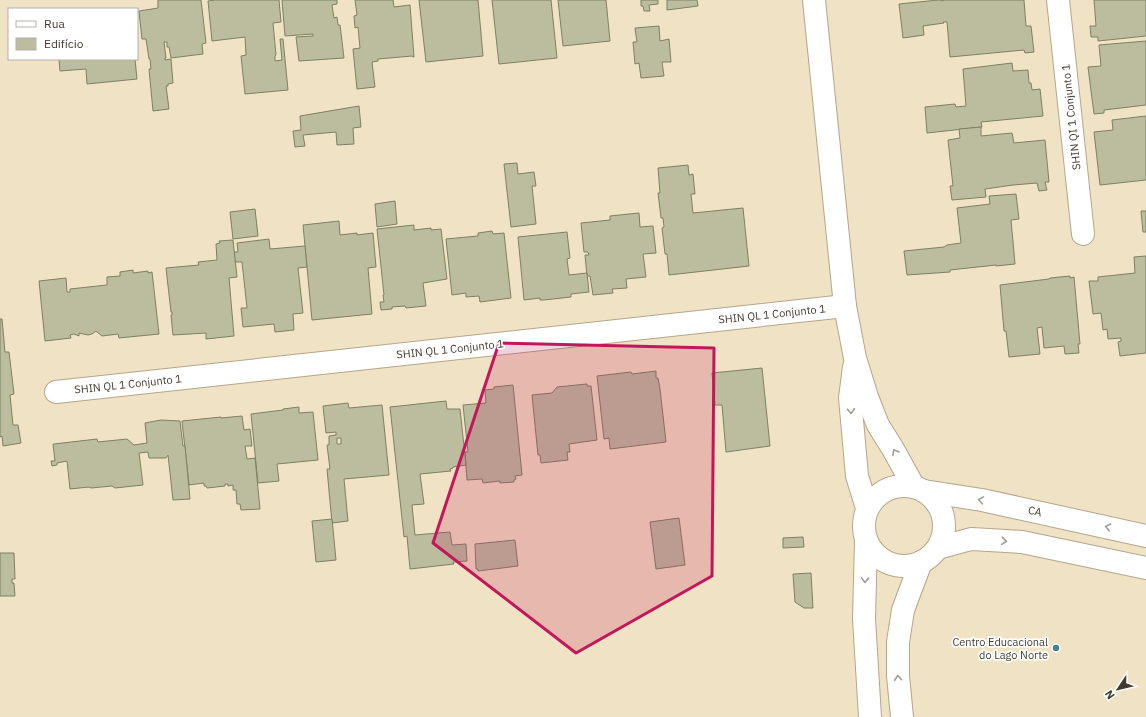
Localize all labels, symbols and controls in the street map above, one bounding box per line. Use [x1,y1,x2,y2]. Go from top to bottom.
legend [8,8,138,60]
text: Rua [44,16,65,31]
text: Edifício [44,36,84,51]
street label: SHIN QI 1 Conjunto 1 [1058,63,1084,171]
street label: SHIN QL 1 Conjunto 1 [718,301,827,327]
street label: SHIN QL 1 Conjunto 1 [396,336,505,362]
street label: SHIN QL 1 Conjunto 1 [74,371,183,397]
one-way arrow [847,407,856,414]
one-way arrow [892,449,899,456]
one-way arrow [978,496,984,505]
street label: CA [1027,503,1043,519]
one-way arrow [1105,524,1111,532]
one-way arrow [1000,536,1007,545]
one-way arrow [861,577,869,583]
place label: Centro Educacional do Lago Norte [952,635,1048,662]
marker: Centro Educacional do Lago Norte [1051,643,1061,653]
north arrow [1098,669,1138,709]
one-way arrow [894,675,903,681]
text: N [1102,687,1118,702]

